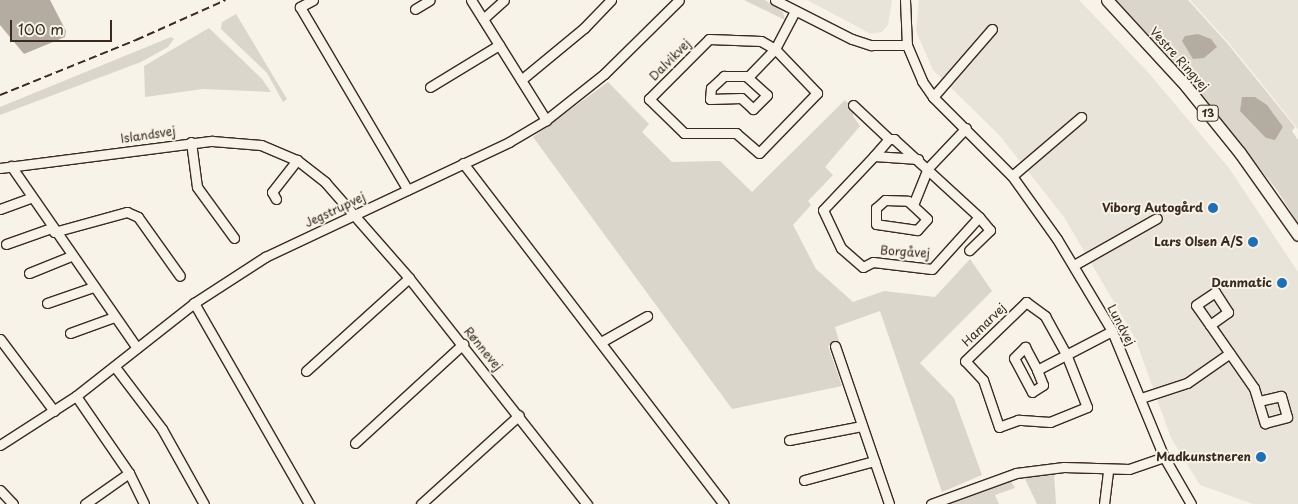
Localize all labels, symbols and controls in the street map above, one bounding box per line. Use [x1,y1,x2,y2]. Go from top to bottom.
scale bar [12,10,115,42]
text: 100 m [18,17,64,40]
street label: Vestre Ringvej [1146,24,1212,94]
street label: Dalvikvej [646,36,694,84]
road number: 13 [1197,105,1219,122]
street label: Islandsvej [120,124,176,146]
street label: Jegstrupvej [302,190,368,230]
place label: Viborg Autogård [1102,201,1203,215]
marker: Viborg Autogård [1207,202,1219,214]
place label: Lars Olsen A/S [1155,235,1243,249]
marker: Lars Olsen A/S [1247,236,1259,248]
street label: Borgåvej [880,243,930,261]
place label: Danmatic [1211,276,1272,290]
marker: Danmatic [1276,277,1288,289]
street label: Hamarvej [959,301,1009,349]
street label: Lundvej [1104,302,1138,348]
street label: Rønnevej [461,324,505,374]
place label: Madkunstneren [1156,450,1251,464]
marker: Madkunstneren [1255,451,1267,463]

